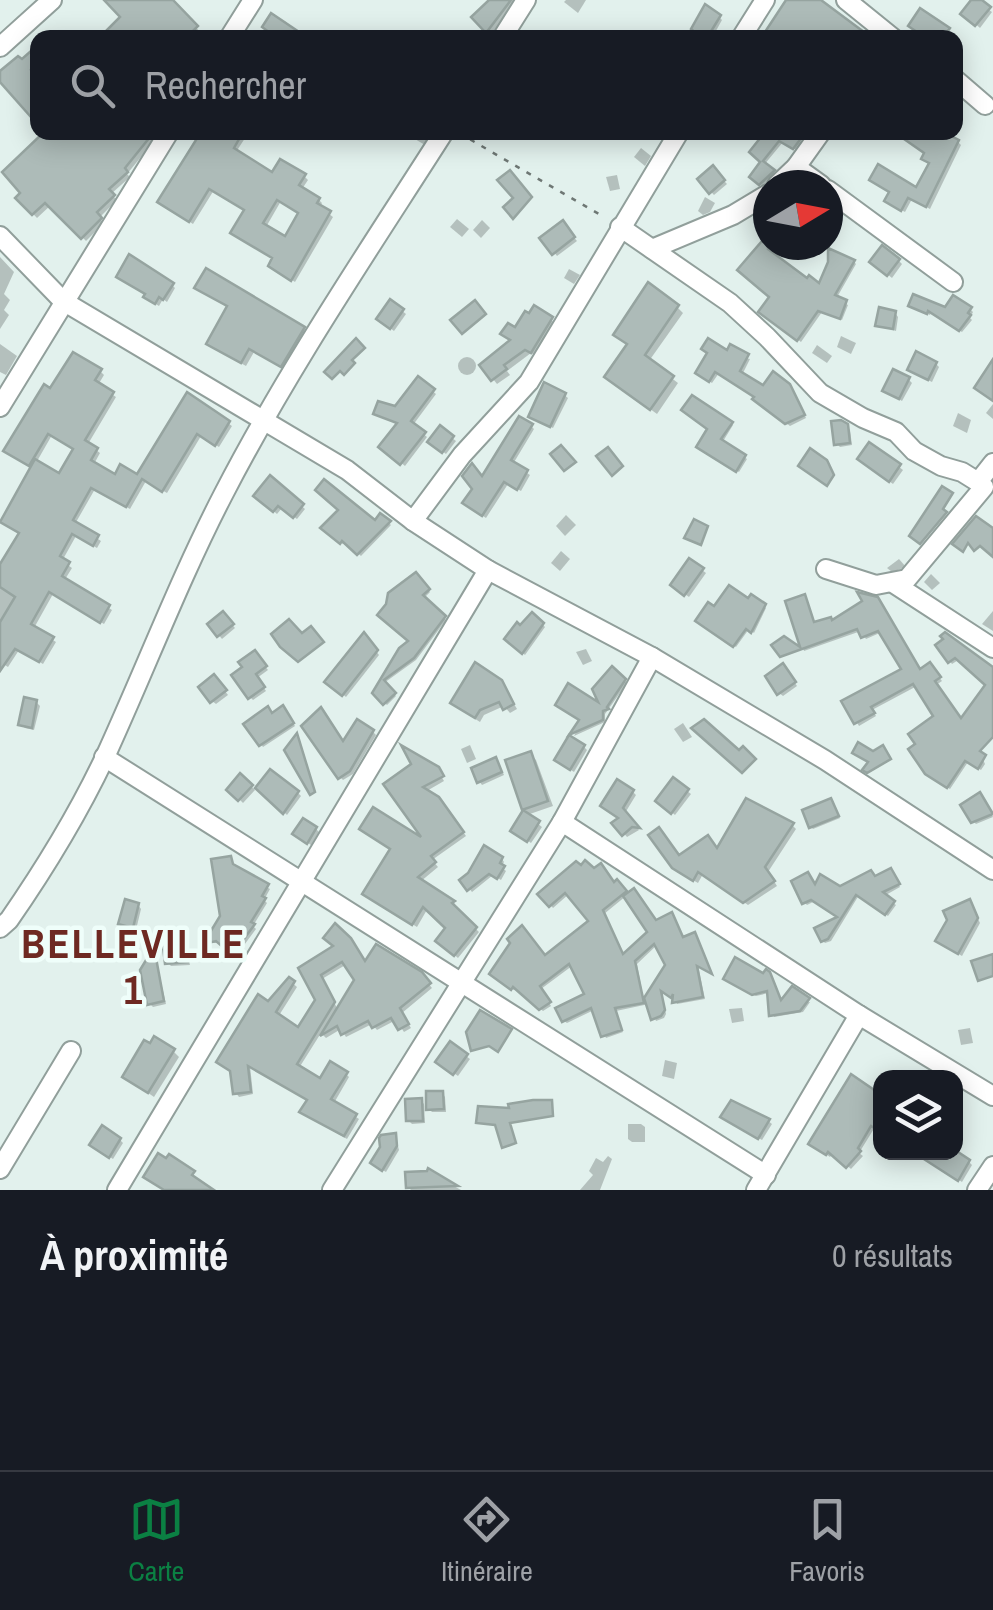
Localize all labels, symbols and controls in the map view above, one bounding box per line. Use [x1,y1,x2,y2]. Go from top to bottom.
search box [30,30,963,140]
icon: search [65,58,120,113]
text: Rechercher [145,60,306,111]
north arrow [753,170,843,260]
district label: BELLEVILLE 1 [21,917,247,1016]
map controls [873,1070,963,1160]
button: layers [873,1070,963,1160]
text: À proximité [40,1227,228,1283]
text: 0 résultats [832,1234,953,1277]
tab: Carte [128,1492,184,1590]
tab: Itinéraire [441,1492,533,1590]
tab: Favoris [789,1492,865,1590]

